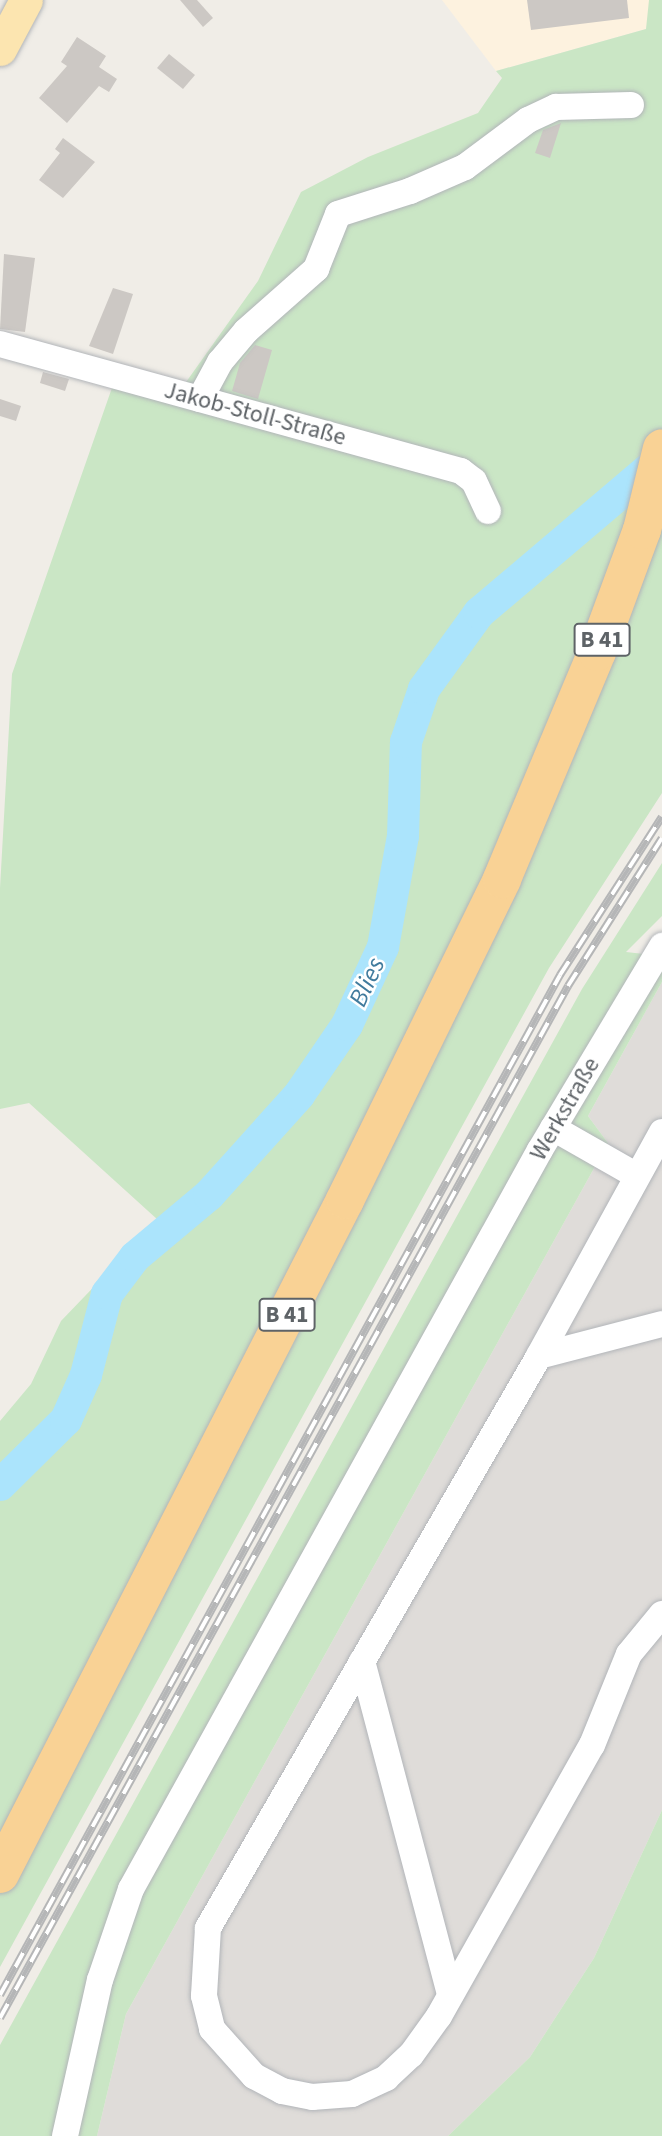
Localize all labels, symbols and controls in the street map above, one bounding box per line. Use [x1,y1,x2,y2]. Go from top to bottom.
street label: Jakob-Stoll-Straße [161,376,349,452]
road number: B 41 [572,620,632,660]
water label: Blies [342,953,392,1011]
street label: Werkstraße [524,1052,606,1166]
road number: B 41 [257,1296,317,1334]

